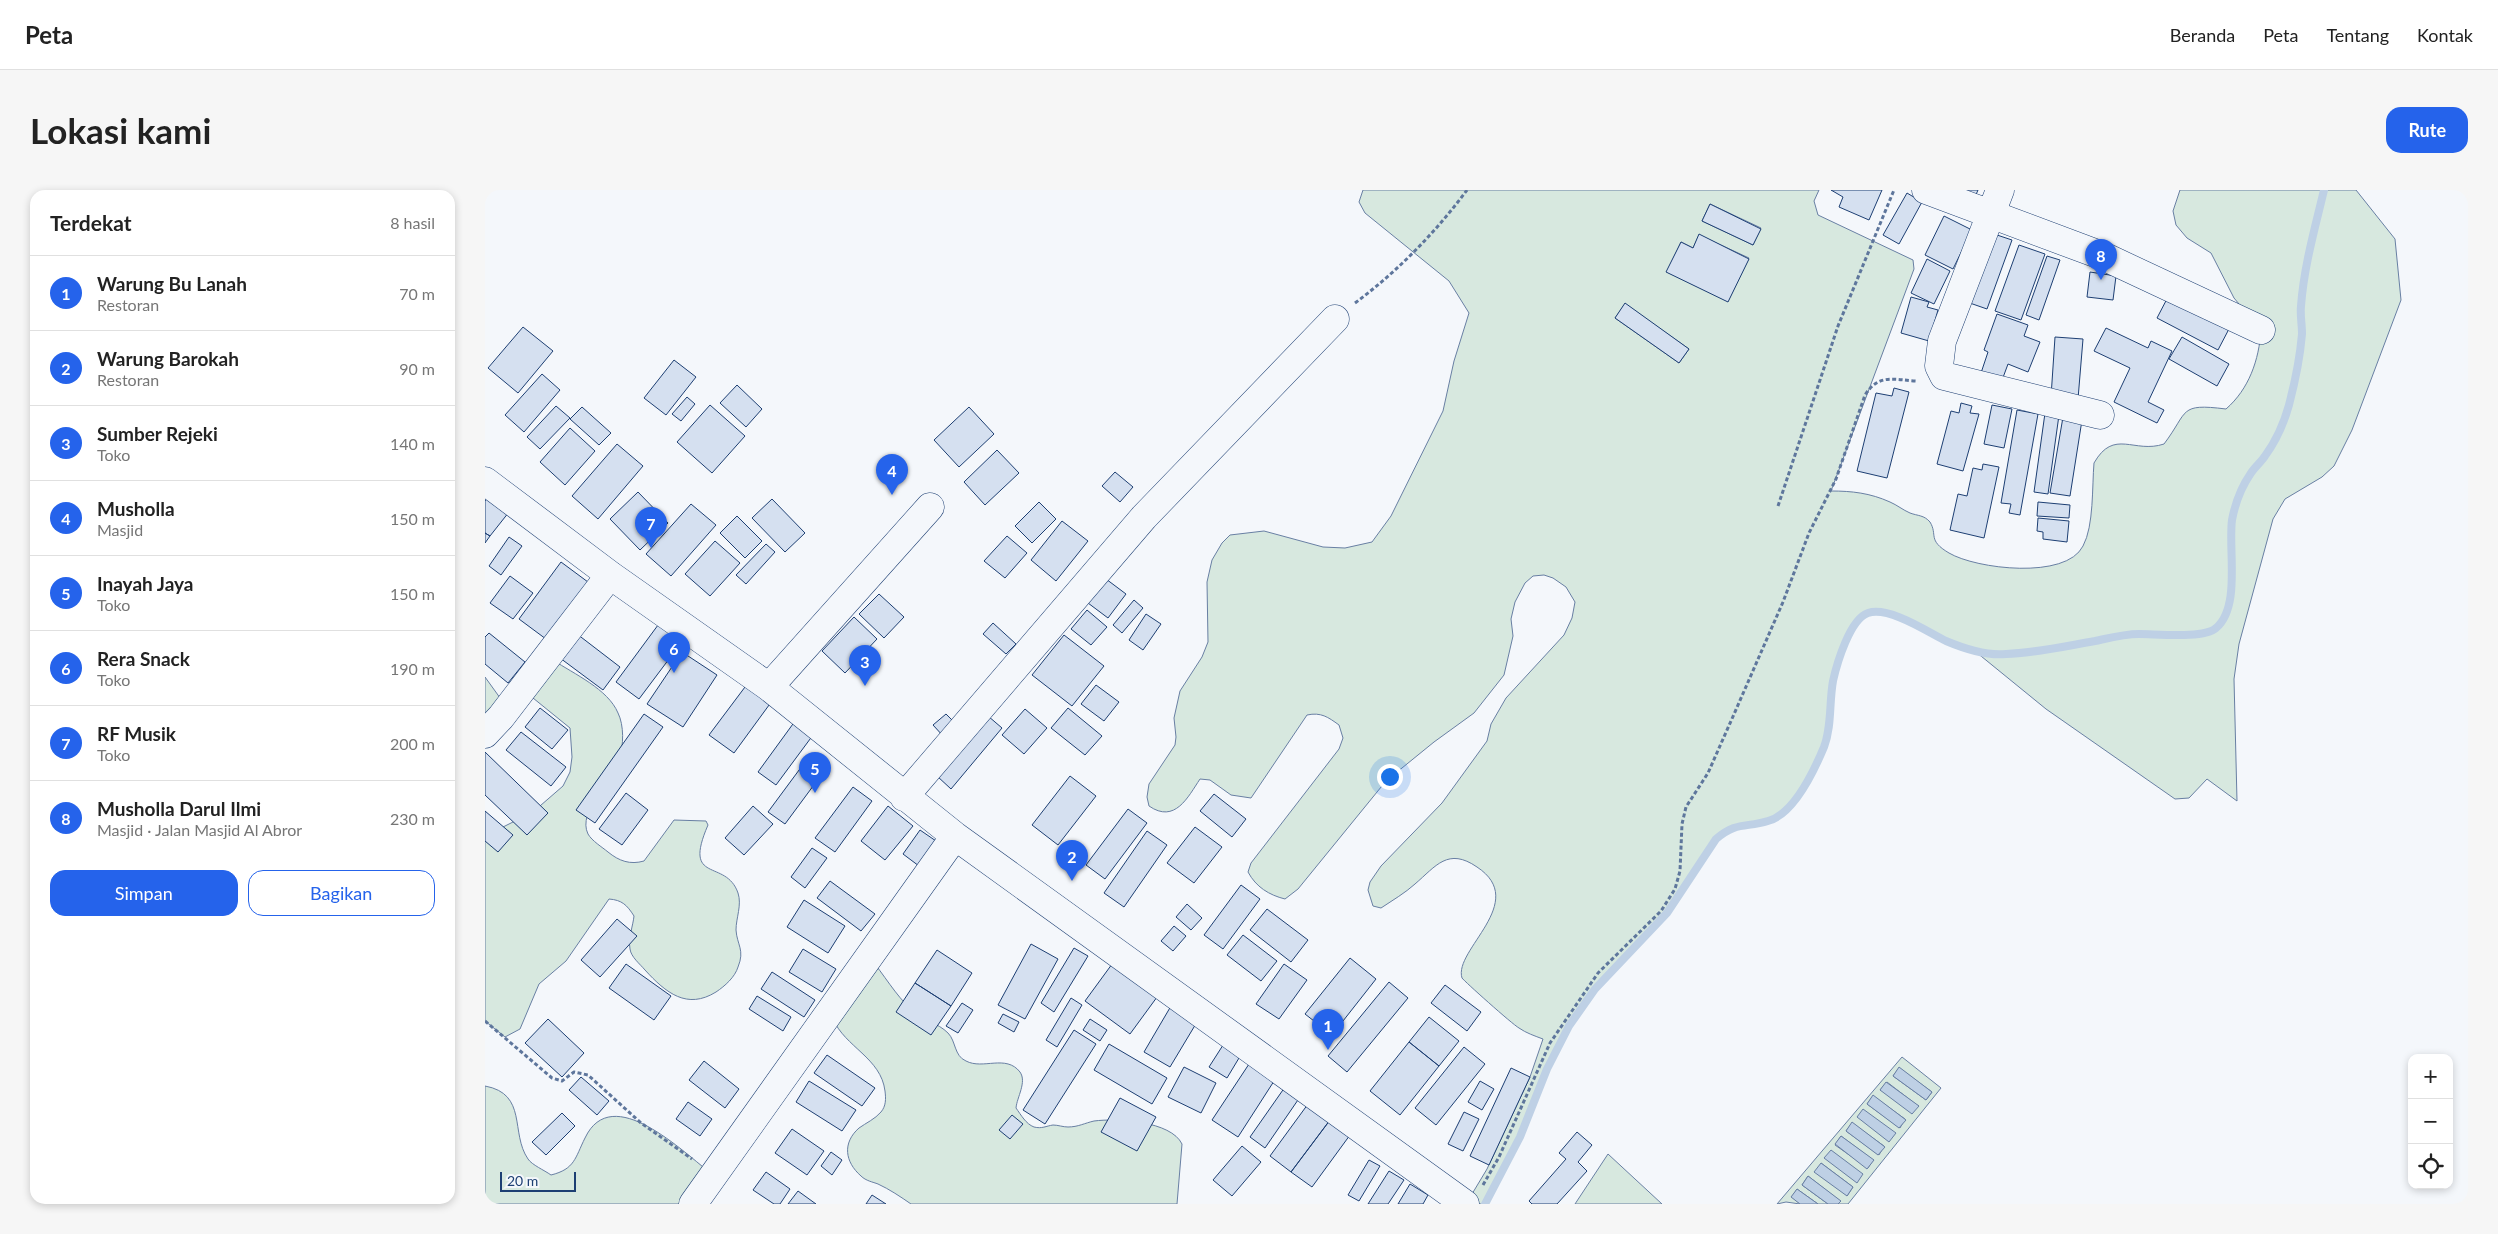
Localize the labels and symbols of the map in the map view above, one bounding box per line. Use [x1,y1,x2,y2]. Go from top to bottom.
pin: 8 [2085,239,2117,280]
pin: 4 [876,454,908,495]
pin: 7 [635,507,667,548]
pin: 6 [658,632,690,673]
pin: 3 [849,645,881,686]
pin: 5 [799,752,831,793]
your location [1377,764,1403,790]
pin: 2 [1056,840,1088,881]
pin: 1 [1312,1009,1344,1050]
scale bar [500,1169,576,1192]

